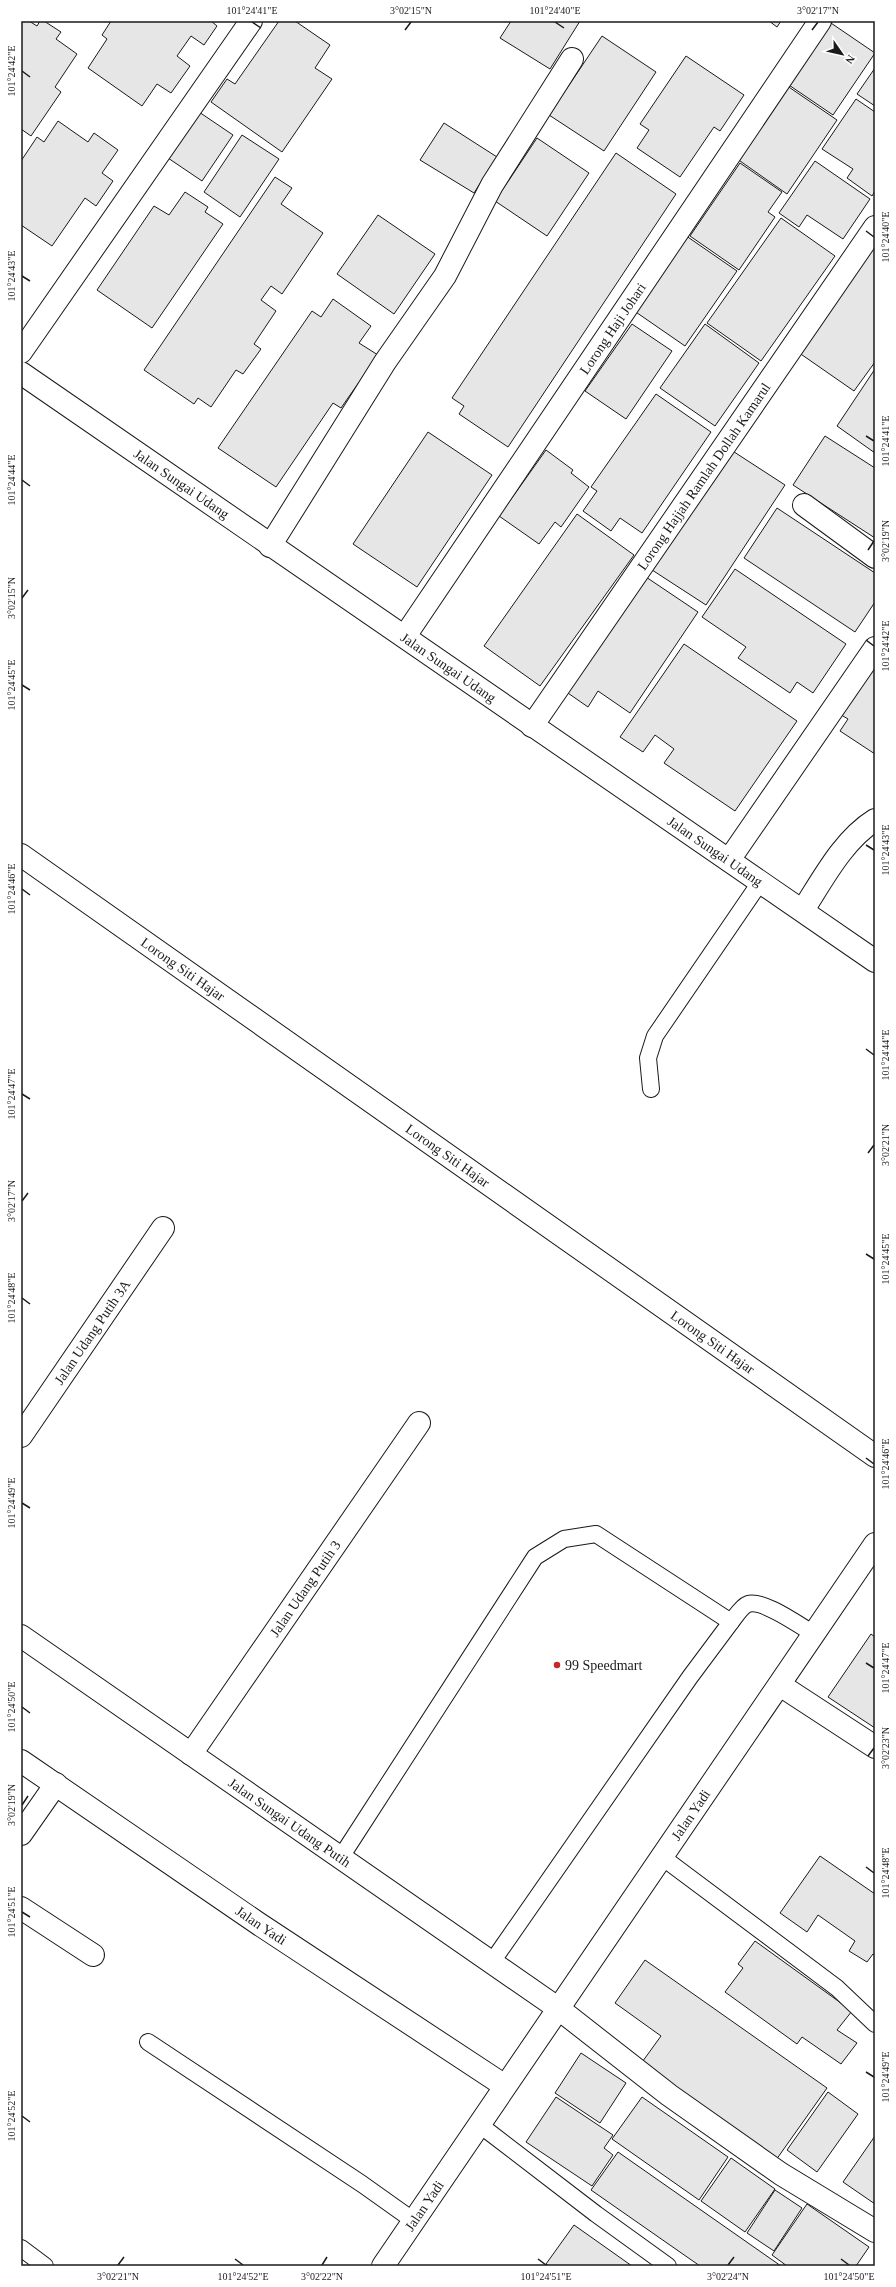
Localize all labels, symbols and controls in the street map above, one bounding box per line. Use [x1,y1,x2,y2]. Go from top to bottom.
text: 101°24'41"E [227,5,278,16]
text: 3°02'15"N [390,5,432,16]
text: 101°24'40"E [530,5,581,16]
text: 3°02'17"N [797,5,839,16]
north arrow [822,34,862,74]
text: 101°24'42"E [6,46,17,97]
text: N [843,53,857,66]
text: 101°24'40"E [880,212,891,263]
text: 101°24'43"E [6,251,17,302]
street label: Lorong Haji Johari [577,280,649,377]
street label: Lorong Hajjah Ramlah Dollah Kamarul [635,380,774,573]
text: 101°24'41"E [880,416,891,467]
street label: Jalan Sungai Udang [131,446,232,522]
text: 101°24'44"E [6,455,17,506]
text: 3°02'19"N [880,520,891,562]
text: 3°02'15"N [6,577,17,619]
text: 101°24'42"E [880,621,891,672]
street label: Jalan Sungai Udang [398,630,499,706]
text: 101°24'45"E [6,660,17,711]
street label: Jalan Sungai Udang [665,814,765,889]
text: 101°24'43"E [880,825,891,876]
text: 101°24'46"E [6,864,17,915]
street label: Lorong Siti Hajar [138,935,228,1004]
text: 101°24'44"E [880,1030,891,1081]
text: 101°24'47"E [6,1069,17,1120]
street label: Lorong Siti Hajar [403,1121,493,1191]
text: 3°02'21"N [880,1124,891,1166]
text: 3°02'17"N [6,1180,17,1222]
text: 101°24'45"E [880,1234,891,1285]
text: 101°24'48"E [6,1273,17,1324]
street label: Jalan Udang Putih 3A [51,1276,134,1387]
street label: Lorong Siti Hajar [668,1308,758,1377]
text: 101°24'46"E [880,1439,891,1490]
text: 101°24'49"E [6,1478,17,1529]
street label: Jalan Udang Putih 3 [267,1538,344,1640]
text: 101°24'47"E [880,1643,891,1694]
place label: 99 Speedmart [565,1658,642,1673]
marker: 99 Speedmart [552,1660,562,1670]
text: 101°24'50"E [6,1682,17,1733]
text: 3°02'23"N [880,1727,891,1769]
street label: Jalan Sungai Udang Putih [226,1775,353,1870]
text: 3°02'19"N [6,1784,17,1826]
street label: Jalan Yadi [668,1787,713,1843]
text: 101°24'48"E [880,1848,891,1899]
text: 101°24'51"E [6,1887,17,1938]
street label: Jalan Yadi [233,1903,289,1948]
text: 101°24'49"E [880,2052,891,2103]
text: 101°24'52"E [6,2091,17,2142]
street label: Jalan Yadi [402,2178,447,2234]
text: 3°02'21"N [97,2271,139,2282]
text: 101°24'52"E [218,2271,269,2282]
text: 3°02'22"N [301,2271,343,2282]
text: 101°24'51"E [521,2271,572,2282]
text: 3°02'24"N [707,2271,749,2282]
text: 101°24'50"E [824,2271,875,2282]

